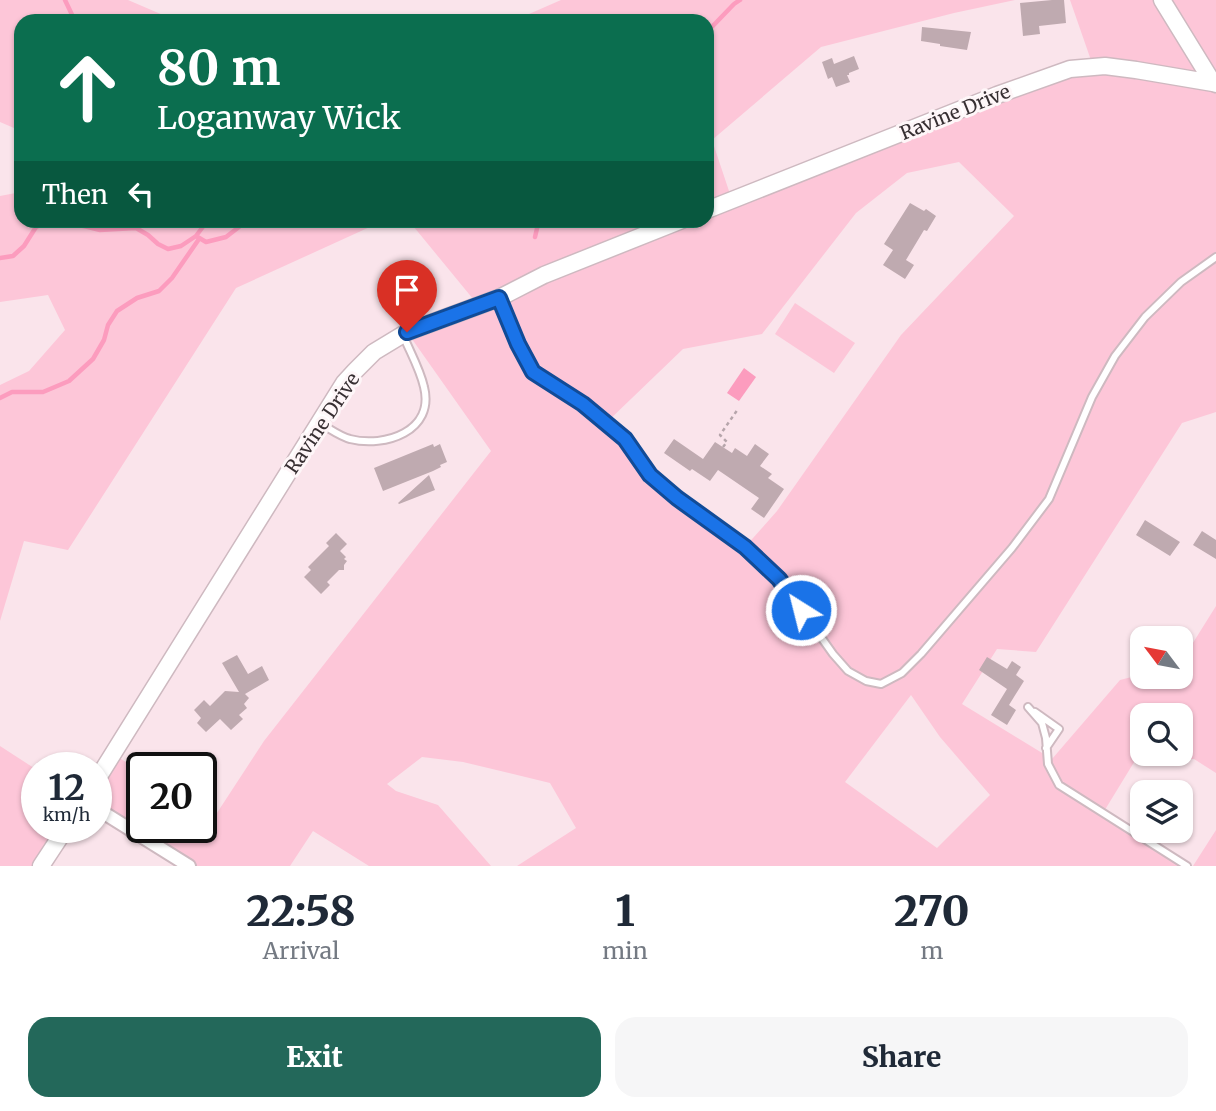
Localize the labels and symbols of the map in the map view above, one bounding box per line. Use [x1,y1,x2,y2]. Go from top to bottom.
street label: Ravine Drive [896,79,1014,145]
pin [377,260,437,332]
street label: Ravine Drive [279,368,365,478]
position arrow [764,573,838,647]
north arrow [1130,626,1194,690]
speed limit sign: 20 [126,752,217,843]

